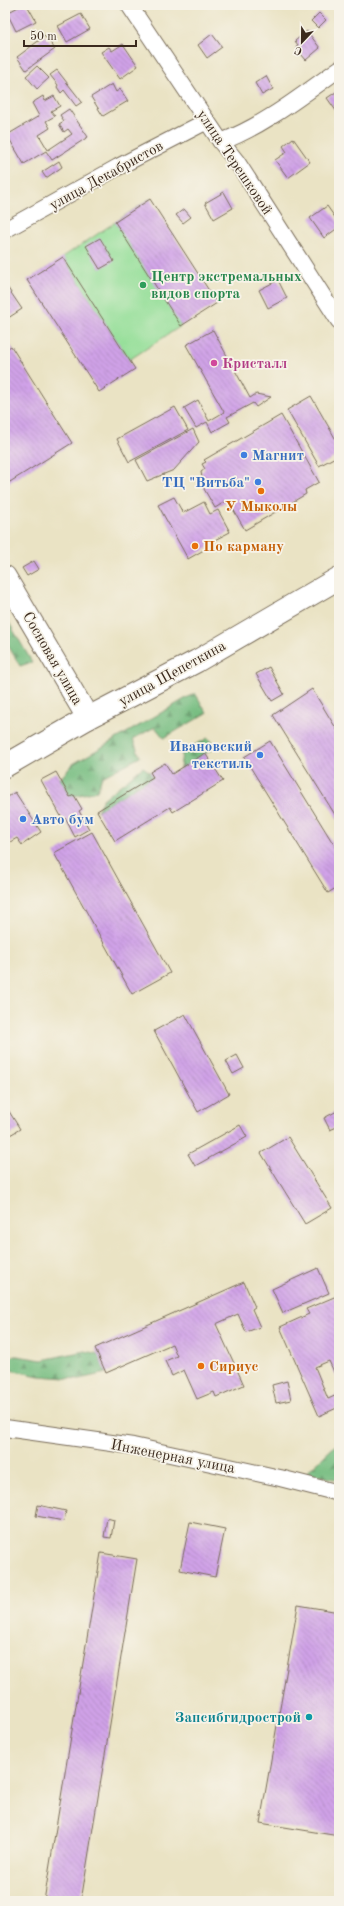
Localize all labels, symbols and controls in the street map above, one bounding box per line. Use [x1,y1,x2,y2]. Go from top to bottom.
scale bar [24,22,136,48]
north arrow [282,22,322,62]
text: 50 m [30,30,57,43]
text: С [293,43,304,56]
street label: улица Терешковой [193,108,274,218]
street label: улица Декабристов [48,139,166,214]
place label: Центр экстремальных видов спорта [151,270,302,302]
marker: Центр экстремальных видов спорта [138,280,148,290]
place label: Кристалл [222,357,288,372]
marker: Кристалл [209,358,219,368]
place label: Магнит [252,449,304,464]
marker: Магнит [239,450,249,460]
place label: ТЦ "Витьба" [162,476,250,491]
marker: ТЦ "Витьба" [253,477,263,487]
marker: У Мыколы [256,486,266,496]
place label: У Мыколы [225,500,297,515]
place label: По карману [203,540,284,555]
marker: По карману [190,541,200,551]
street label: Сосновая улица [19,610,85,708]
street label: улица Щепеткина [117,638,229,710]
place label: Ивановский текстиль [169,740,252,772]
marker: Ивановский текстиль [255,750,265,760]
place label: Авто бум [31,813,94,828]
marker: Авто бум [18,814,28,824]
place label: Сириус [209,1360,258,1375]
marker: Сириус [196,1361,206,1371]
street label: Инженерная улица [109,1438,237,1477]
place label: Запсибгидрострой [175,1711,301,1726]
marker: Запсибгидрострой [304,1712,314,1722]

